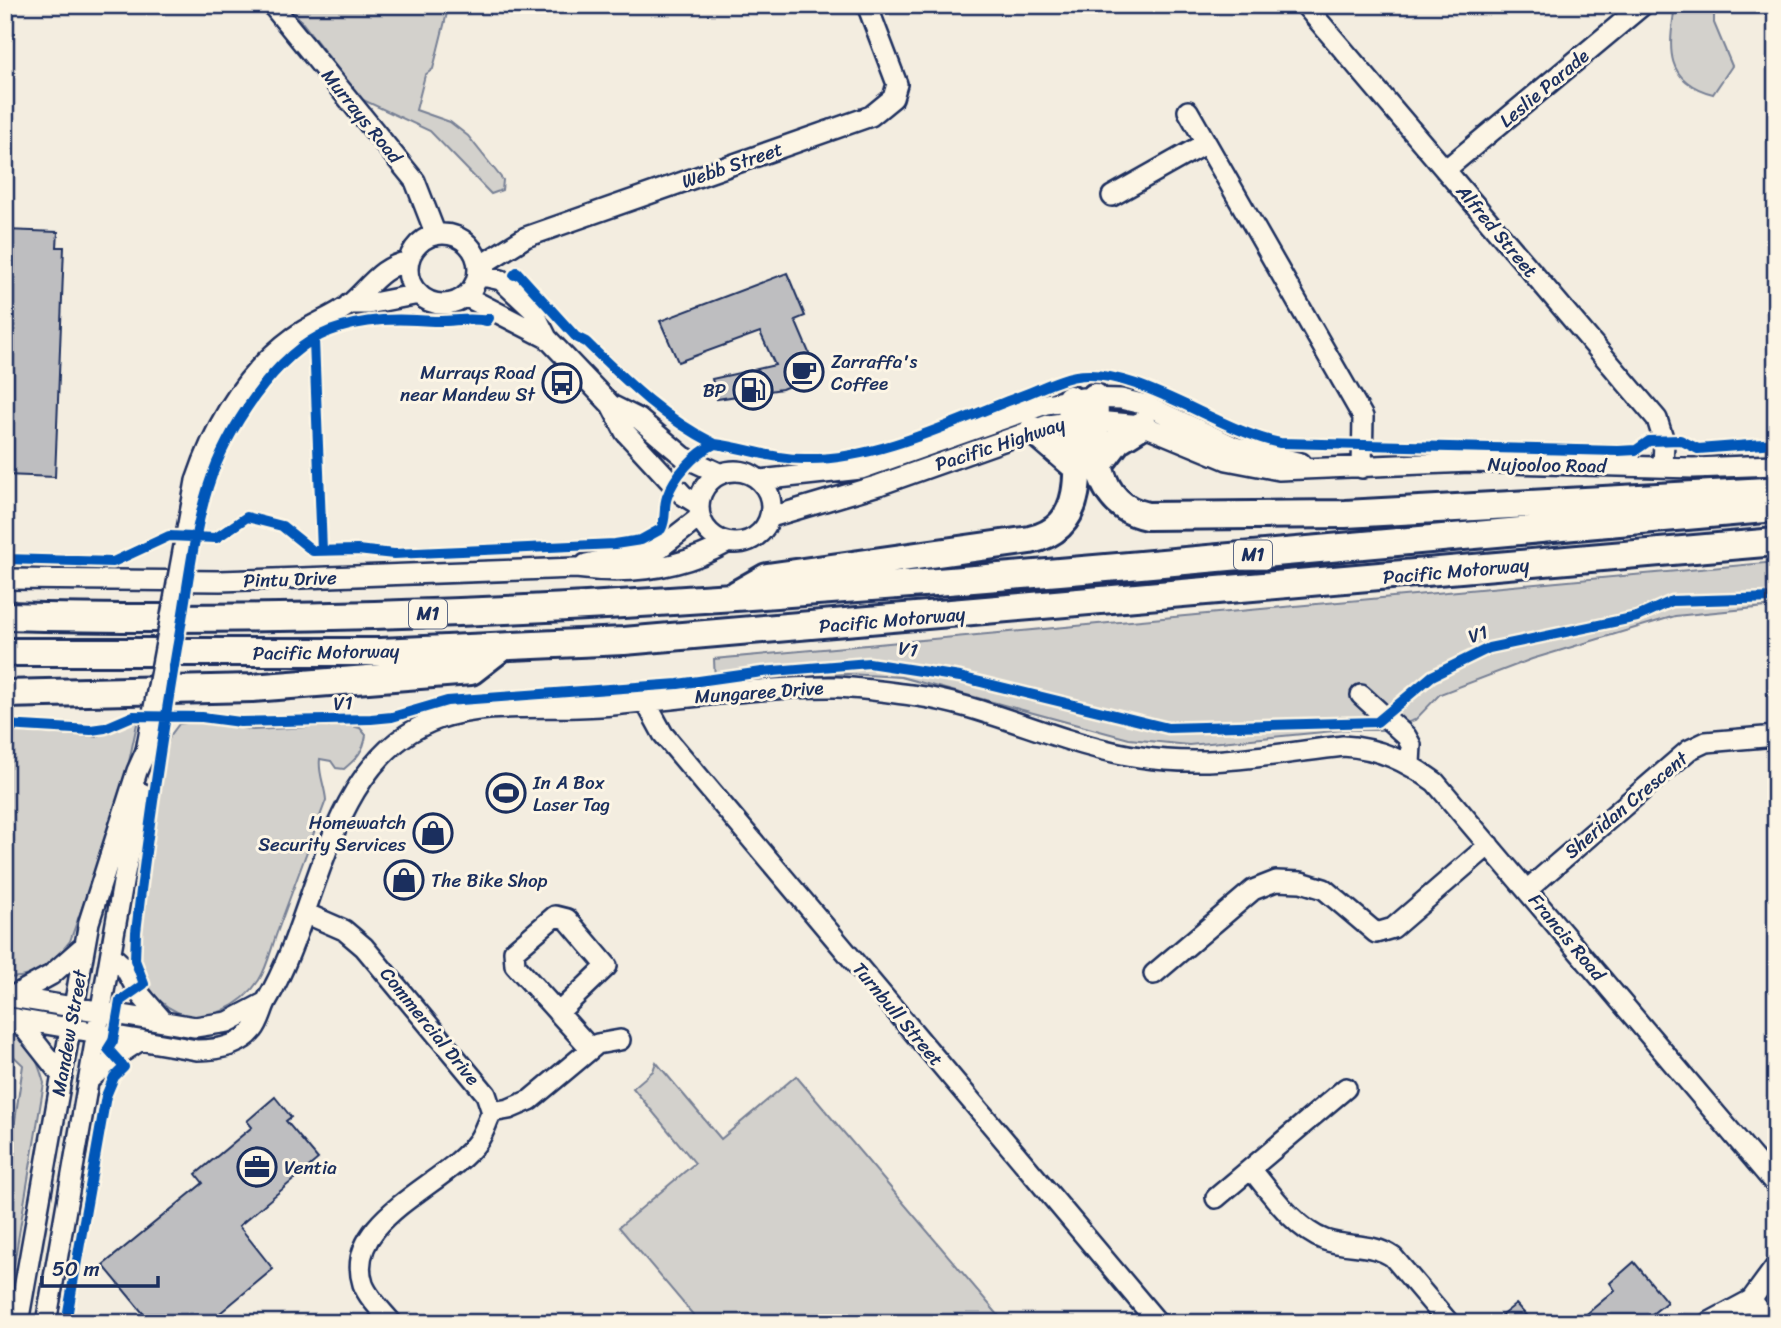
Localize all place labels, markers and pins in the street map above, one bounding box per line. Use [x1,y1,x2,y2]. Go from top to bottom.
place label: Zarraffa's Coffee [831,345,917,400]
cafe icon: Zarraffa's Coffee [783,351,825,393]
place label: Murrays Road near Mandew St [400,356,536,411]
bus stop icon: Murrays Road near Mandew St [541,362,583,404]
fuel station icon: BP [732,369,774,411]
place label: BP [703,374,726,407]
place label: In A Box Laser Tag [532,766,610,821]
sports icon: In A Box Laser Tag [485,772,527,814]
place label: Homewatch Security Services [258,806,406,861]
shop icon: Homewatch Security Services [412,812,454,854]
shop icon: The Bike Shop [383,859,425,901]
place label: The Bike Shop [431,864,548,897]
office icon: Ventia [236,1146,278,1188]
place label: Ventia [284,1151,337,1184]

